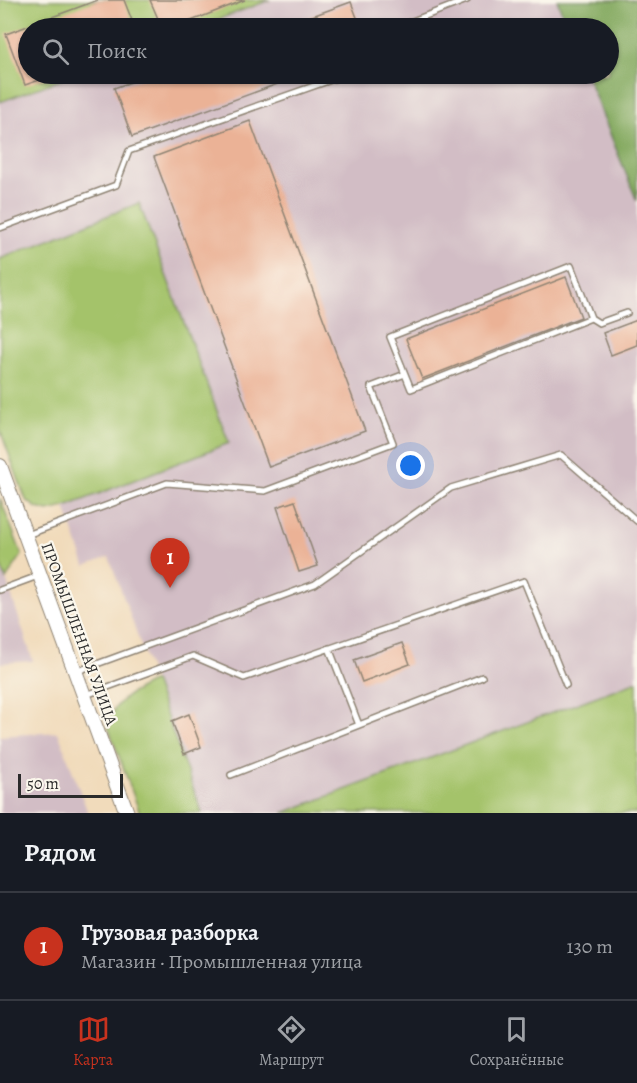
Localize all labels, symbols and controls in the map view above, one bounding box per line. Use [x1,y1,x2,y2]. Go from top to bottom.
search box [18,18,619,84]
icon: search [39,35,72,68]
text: Поиск [87,36,147,66]
your location [396,451,425,480]
pin: 1 [150,538,190,588]
street label: ПРОМЫШЛЕННАЯ УЛИЦА [36,539,123,729]
scale bar [18,771,123,798]
text: 50 m [27,773,59,795]
text: Рядом [24,835,96,870]
text: Грузовая разборка [81,918,259,948]
text: 1 [40,933,47,960]
text: 130 m [567,933,613,960]
text: Магазин · Промышленная улица [81,948,363,975]
tab: Карта [73,1013,113,1071]
tab: Маршрут [259,1013,324,1071]
tab: Сохранённые [470,1013,564,1071]

